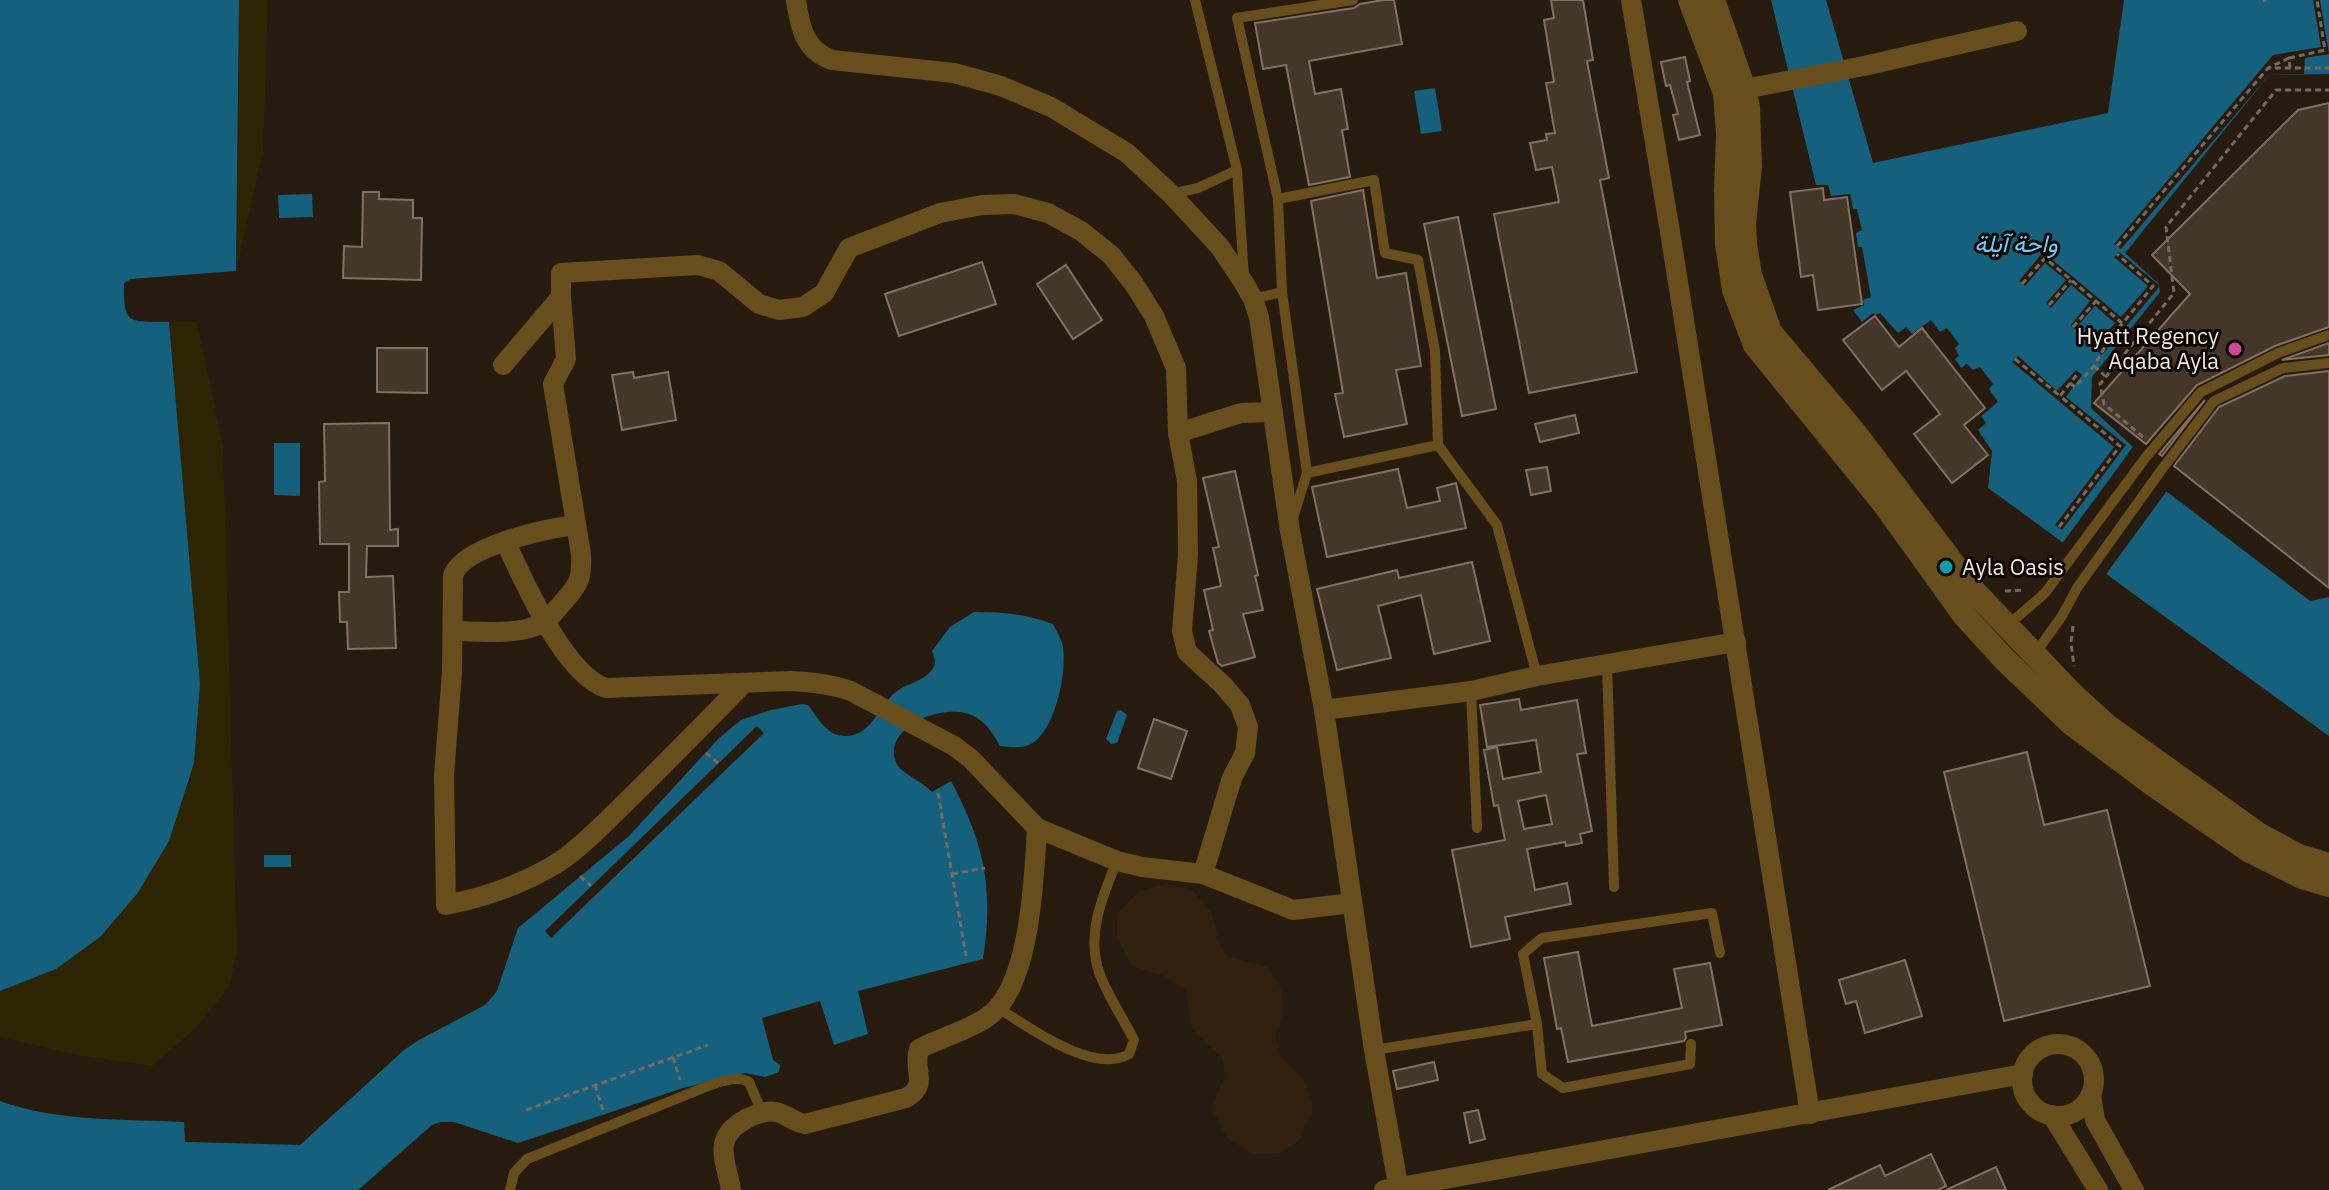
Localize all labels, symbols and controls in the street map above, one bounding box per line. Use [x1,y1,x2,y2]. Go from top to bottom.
water label: واحة آيلة [1974,227,2058,259]
place label: Hyatt Regency Aqaba Ayla [2077,321,2219,375]
marker: Hyatt Regency Aqaba Ayla [2226,340,2244,358]
place label: Ayla Oasis [1962,552,2064,581]
marker: Ayla Oasis [1937,558,1955,576]

